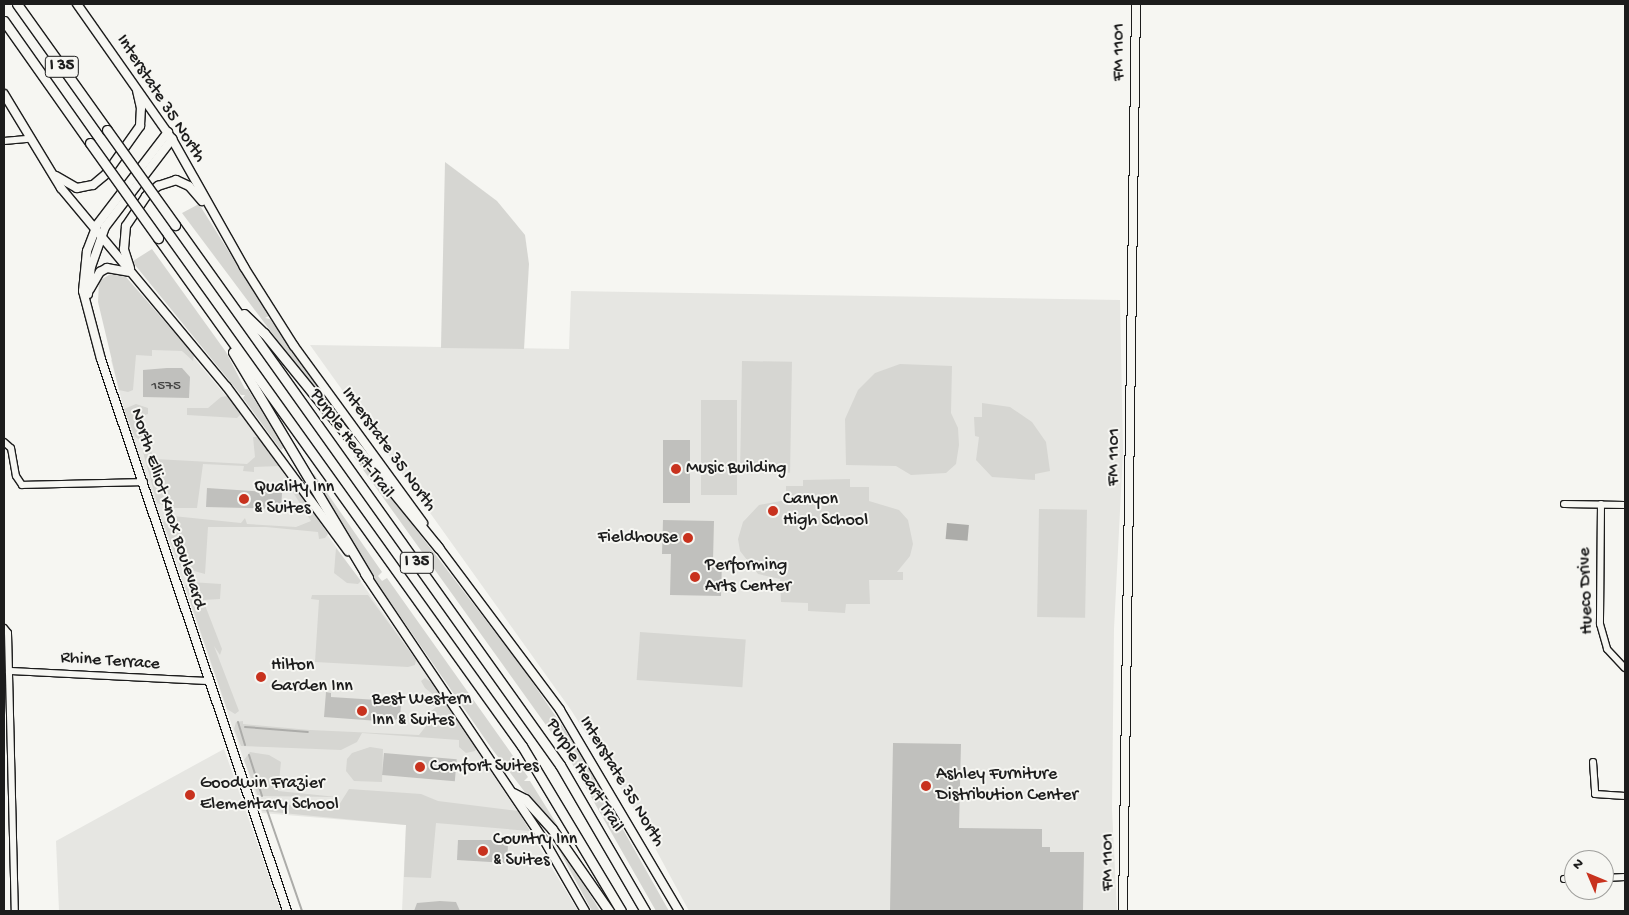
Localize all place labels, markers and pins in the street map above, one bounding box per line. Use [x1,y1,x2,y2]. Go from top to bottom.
place label: Music Building [686,458,787,480]
marker: Music Building [670,463,682,475]
place label: Quality Inn & Suites [254,478,334,520]
place label: Canyon High School [783,490,868,532]
marker: Quality Inn & Suites [238,493,250,505]
marker: Canyon High School [767,505,779,517]
place label: Fieldhouse [598,527,678,549]
marker: Fieldhouse [682,532,694,544]
place label: Performing Arts Center [705,556,791,598]
marker: Performing Arts Center [689,571,701,583]
place label: Hilton Garden Inn [271,656,353,699]
marker: Hilton Garden Inn [255,671,267,683]
place label: Best Western Inn & Suites [372,690,472,732]
marker: Best Western Inn & Suites [356,705,368,717]
place label: Comfort Suites [430,756,539,778]
marker: Comfort Suites [414,761,426,773]
place label: Ashley Furniture Distribution Center [936,765,1078,808]
place label: Goodwin Frazier Elementary School [200,774,339,816]
marker: Ashley Furniture Distribution Center [920,780,932,792]
marker: Goodwin Frazier Elementary School [184,789,196,801]
place label: Country Inn & Suites [493,830,577,872]
marker: Country Inn & Suites [477,845,489,857]

